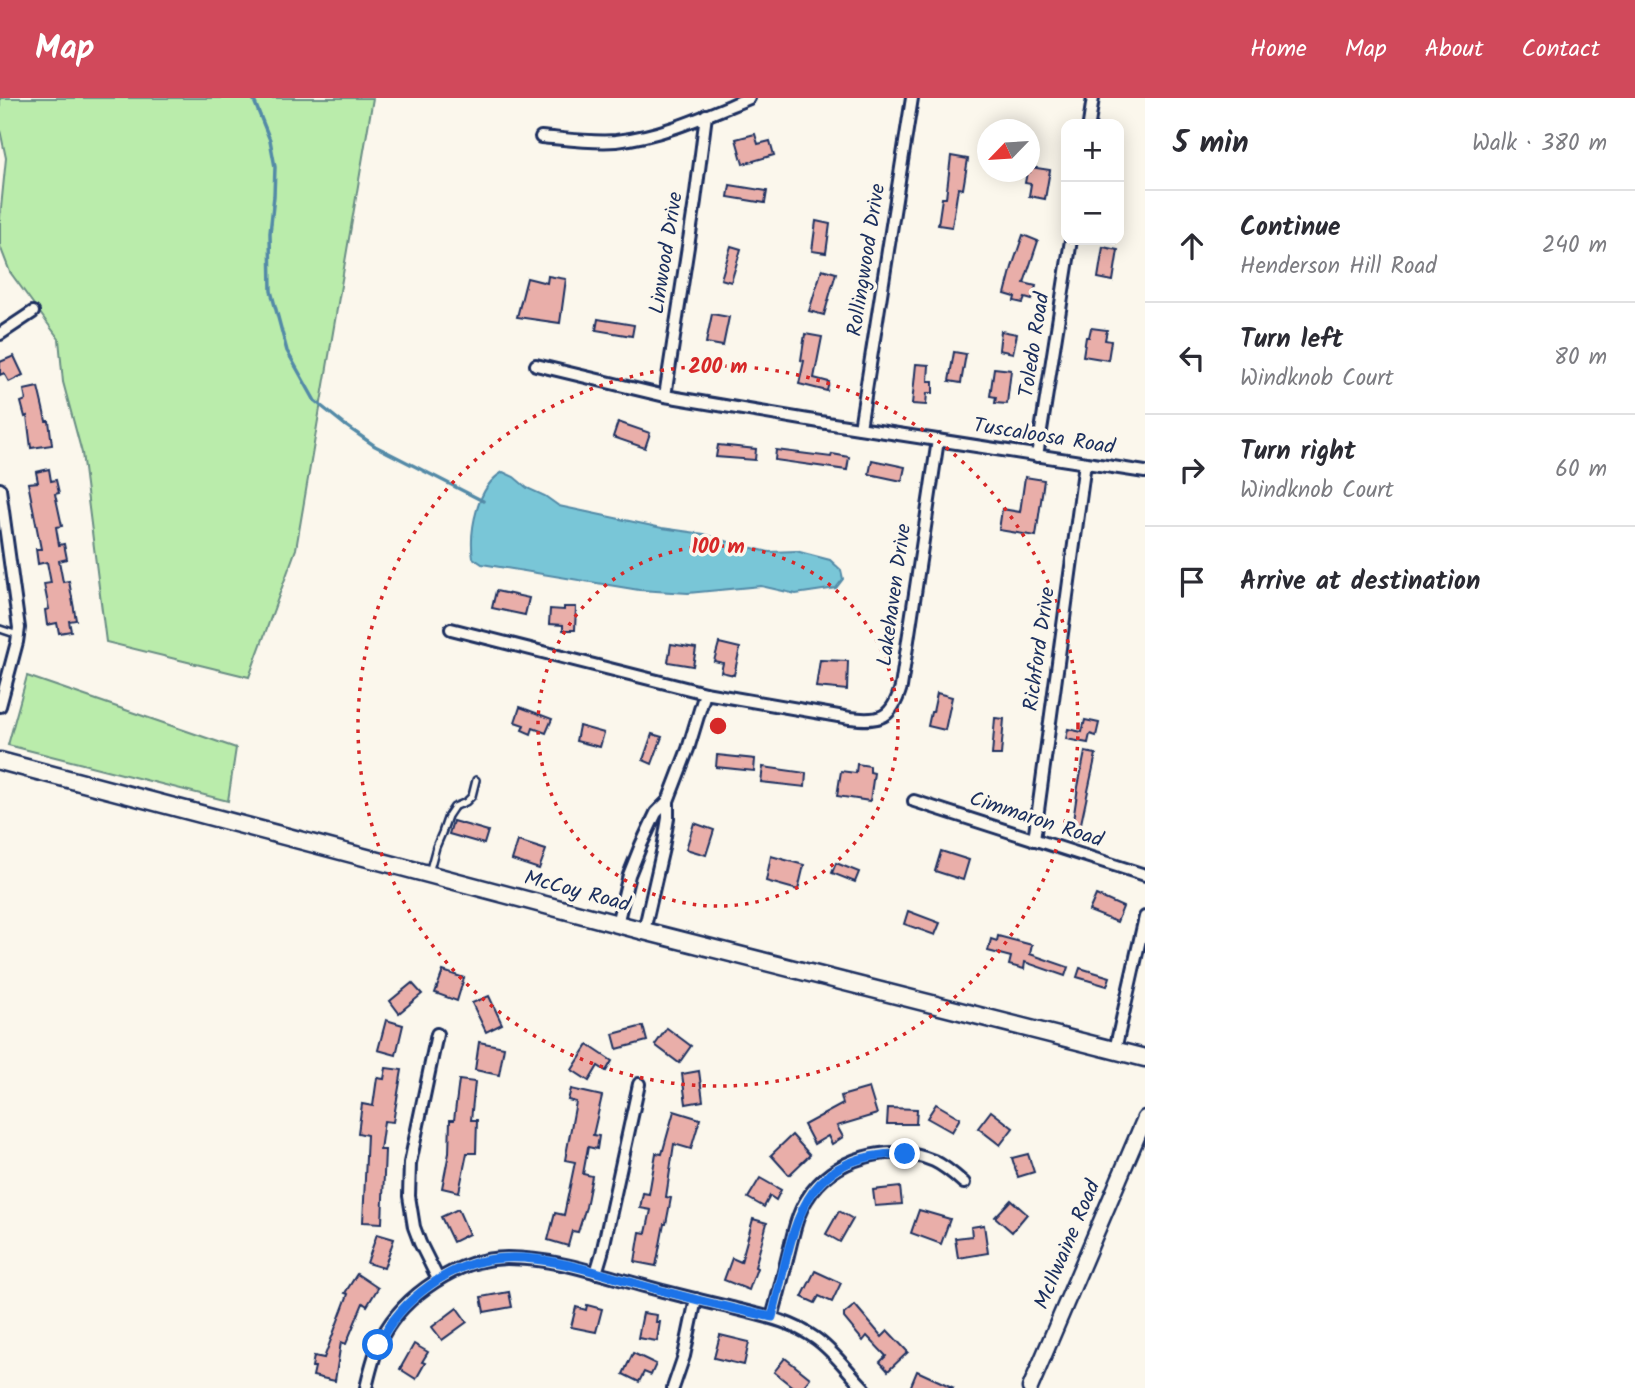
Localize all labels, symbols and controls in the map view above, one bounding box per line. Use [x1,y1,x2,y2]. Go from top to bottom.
text: Map [35,23,95,76]
text: Home [1250,30,1307,69]
text: Map [1345,30,1387,69]
text: About [1425,30,1483,69]
text: Contact [1521,30,1600,69]
north arrow [977,119,1040,182]
map controls [1061,119,1124,245]
button: + [1061,119,1124,182]
text: 5 min [1173,120,1249,168]
text: Walk · 380 m [1472,126,1607,162]
street label: Rollingwood Drive [839,181,895,339]
button: − [1061,182,1124,245]
street label: Linwood Drive [641,189,693,317]
text: Continue [1240,207,1341,249]
icon: ahead [1173,227,1211,265]
text: 240 m [1542,228,1607,264]
text: Henderson Hill Road [1240,249,1437,285]
street label: Toledo Road [1010,290,1060,400]
text: Turn left [1240,319,1343,361]
icon: left [1173,339,1211,377]
text: 80 m [1554,340,1607,376]
text: 200 m [688,351,748,384]
text: Windknob Court [1240,361,1394,397]
street label: Tuscaloosa Road [971,410,1118,465]
text: Turn right [1240,431,1356,473]
icon: right [1173,451,1211,489]
text: 60 m [1555,452,1607,488]
text: Windknob Court [1240,473,1394,509]
street label: Lakehaven Drive [869,521,921,668]
text: 100 m [691,531,745,564]
text: Arrive at destination [1240,561,1480,603]
icon: arrive [1173,563,1211,601]
street label: Richford Drive [1015,584,1065,713]
centre of rings [706,714,730,738]
street label: Cimmaron Road [965,783,1108,857]
street label: McCoy Road [520,862,634,922]
route end [889,1138,920,1169]
street label: McIlwaine Road [1026,1175,1110,1315]
route start [362,1329,393,1360]

